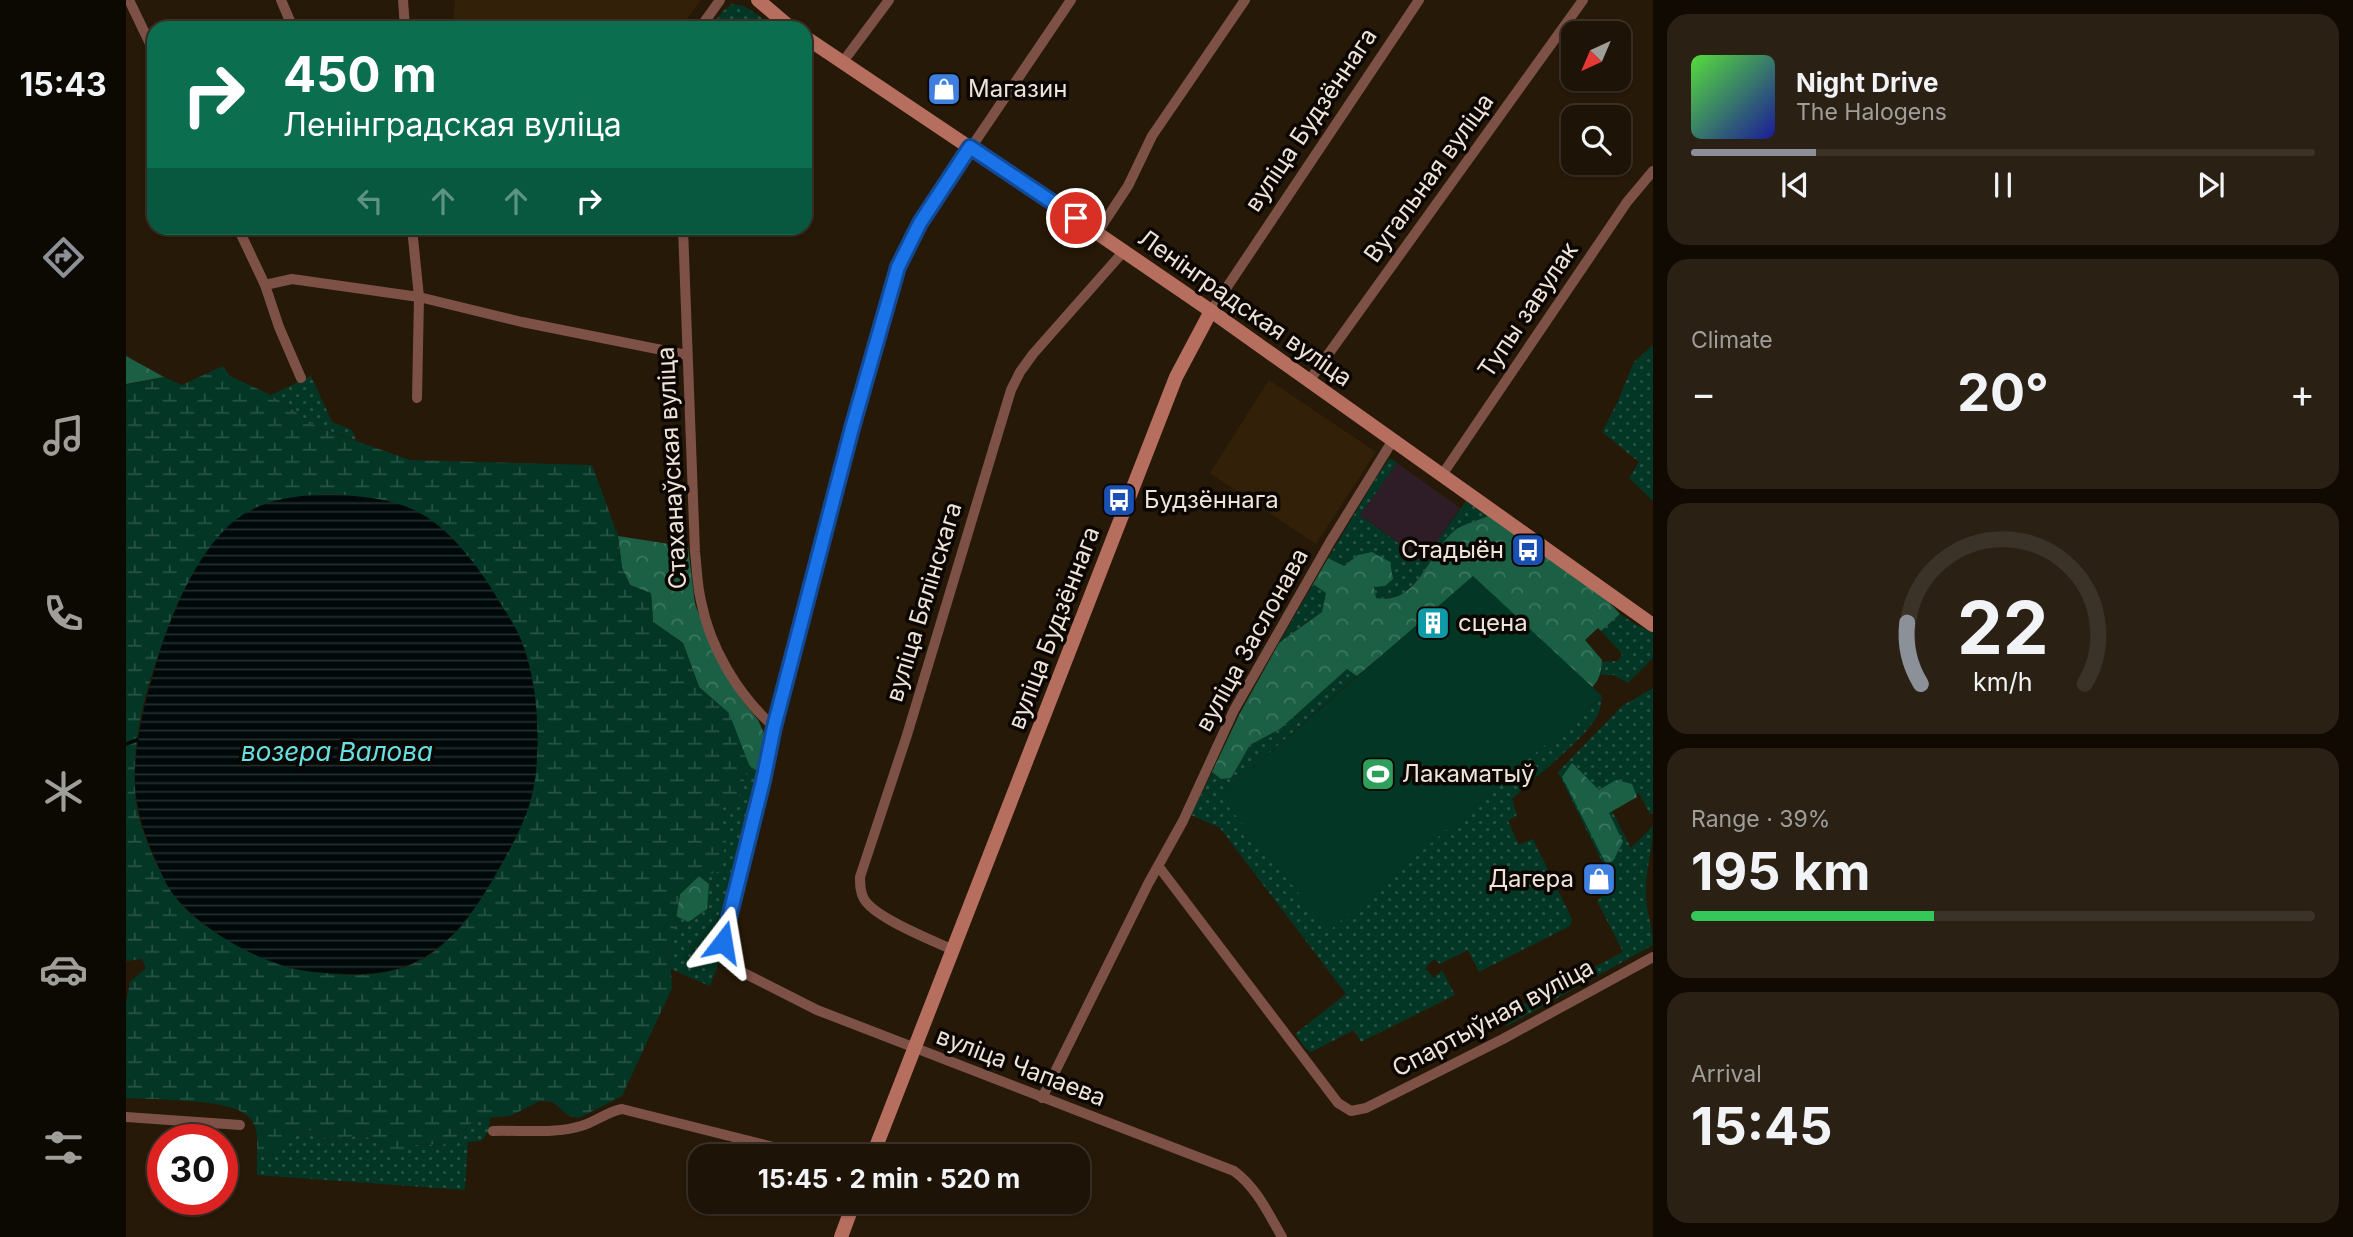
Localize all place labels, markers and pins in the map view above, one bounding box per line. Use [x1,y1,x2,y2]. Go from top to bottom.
shop icon: Магазин [925,70,963,108]
place label: Магазин [968,74,1067,103]
pin [1046,188,1106,248]
bus stop icon: Будзённага [1100,481,1138,519]
place label: Будзённага [1144,485,1279,514]
bus stop icon: Стадыён [1509,531,1547,569]
place label: Стадыён [1401,535,1504,564]
building icon: сцена [1414,604,1452,642]
place label: сцена [1458,608,1528,637]
sports icon: Лакаматыў [1359,755,1397,793]
place label: Лакаматыў [1402,759,1535,788]
shop icon: Дагера [1580,860,1618,898]
place label: Дагера [1488,864,1574,893]

